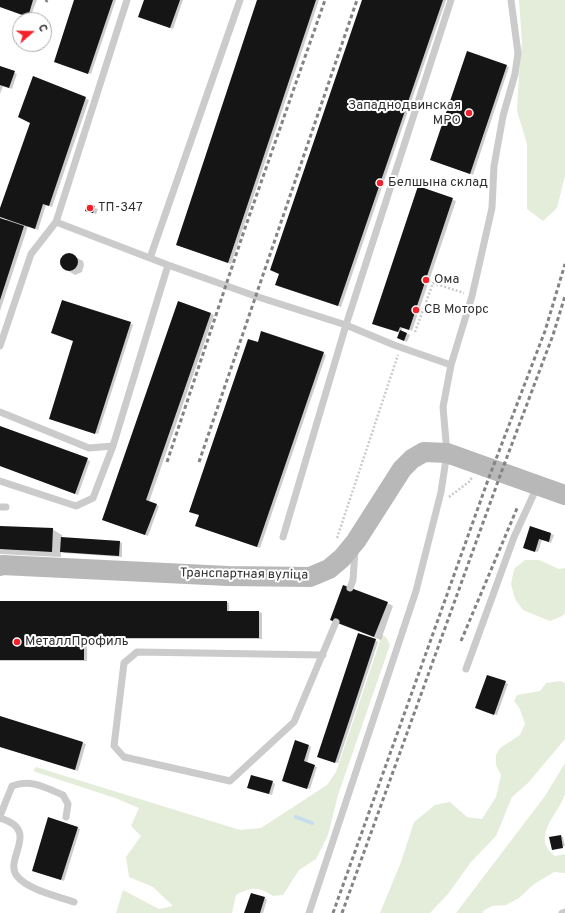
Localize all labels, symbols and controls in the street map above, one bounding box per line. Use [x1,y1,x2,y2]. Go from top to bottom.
north arrow [12,12,52,52]
text: С [35,23,50,34]
place label: Западнодвинская МРО [348,98,461,129]
marker: Западнодвинская МРО [464,108,474,118]
place label: Белшына склад [388,175,488,191]
marker: Белшына склад [375,178,385,188]
place label: ТП-347 [98,200,143,216]
marker: ТП-347 [85,203,95,213]
place label: Ома [434,272,459,288]
marker: Ома [421,275,431,285]
place label: СВ Моторс [424,302,489,318]
marker: СВ Моторс [411,305,421,315]
street label: Транспартная вуліца [180,566,308,584]
place label: МеталлПрофиль [25,634,129,650]
marker: МеталлПрофиль [12,637,22,647]

